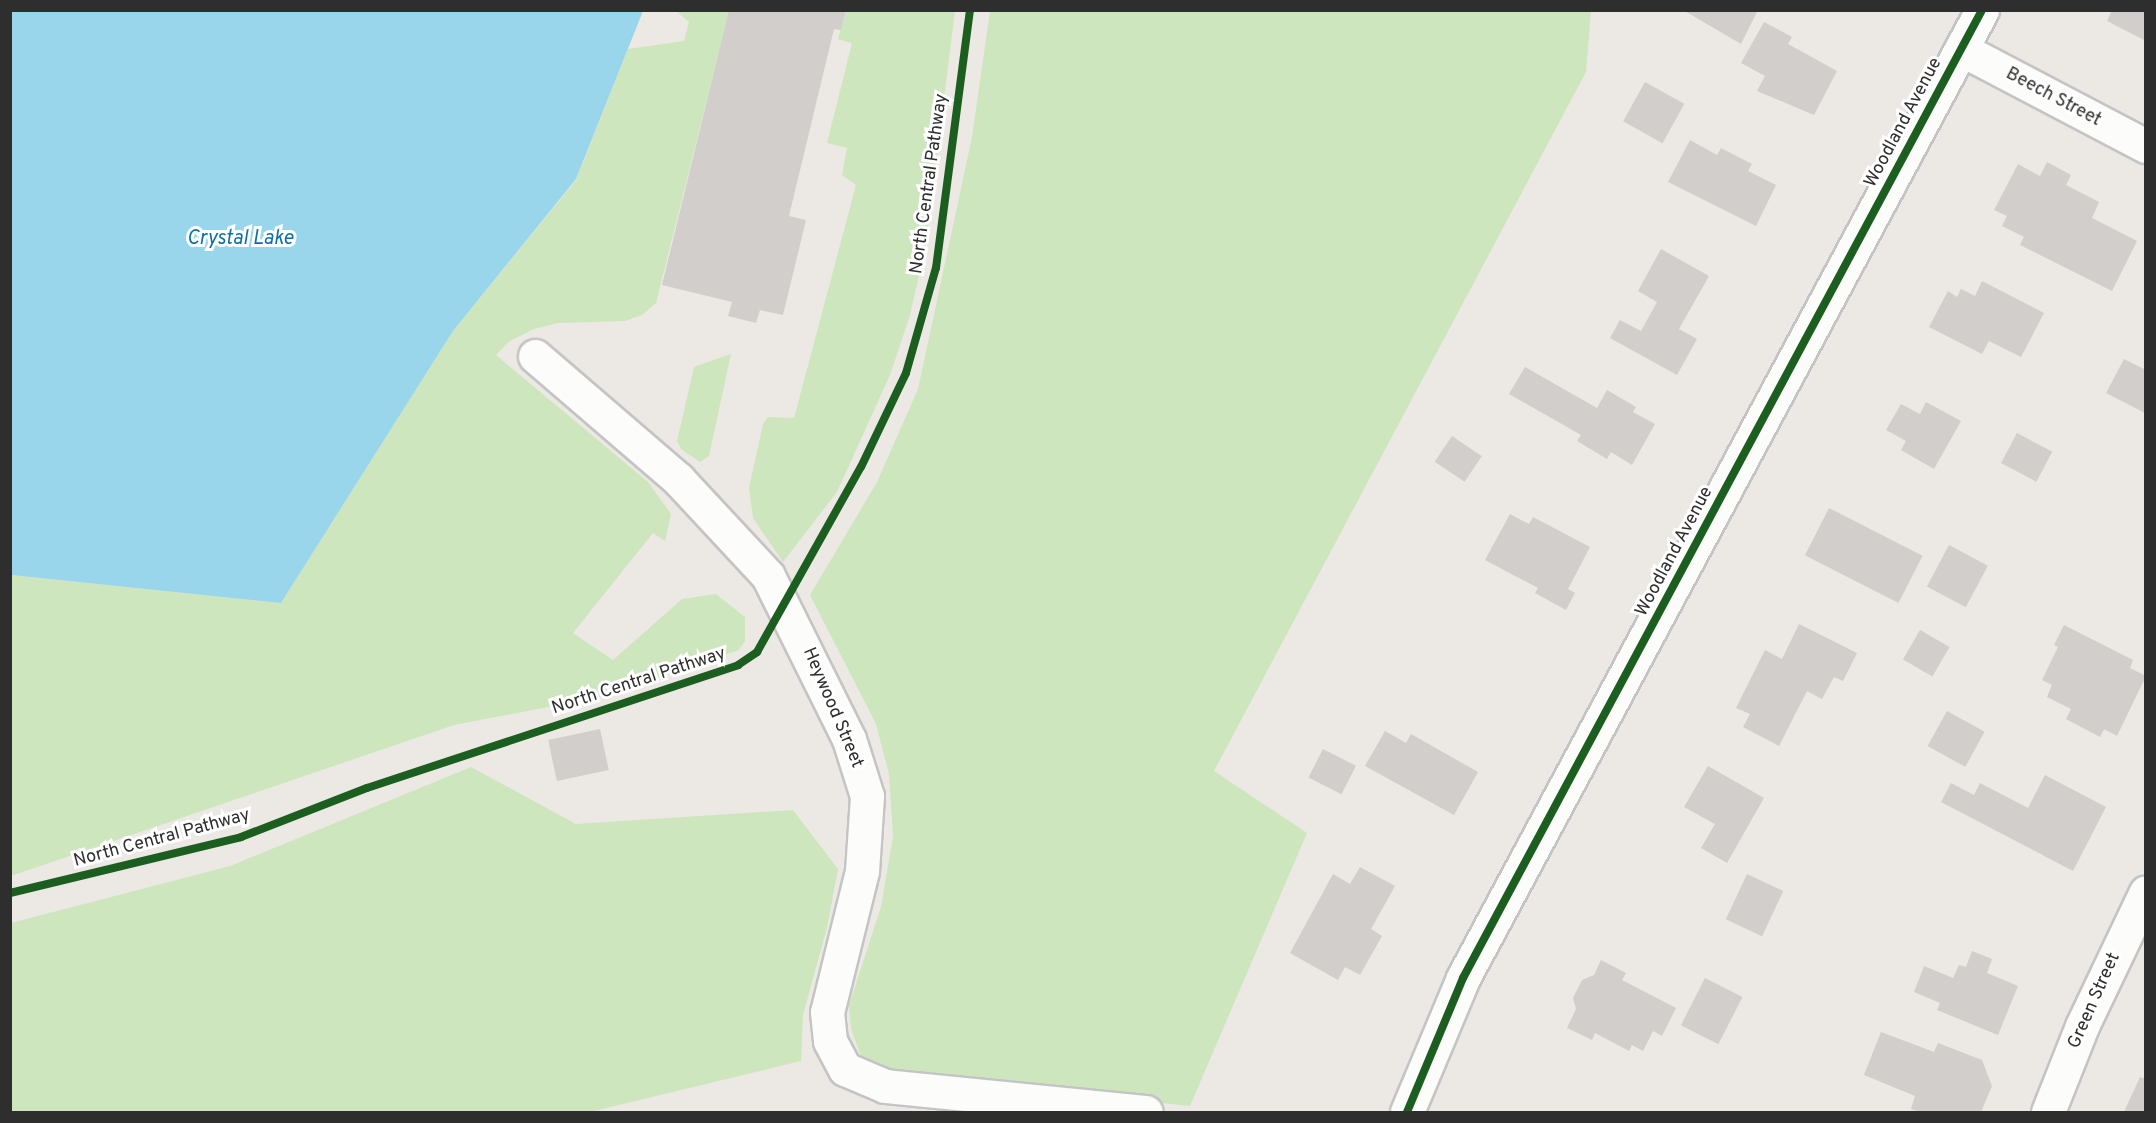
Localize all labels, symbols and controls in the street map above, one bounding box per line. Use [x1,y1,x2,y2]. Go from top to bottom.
street label: Woodland Avenue [1860,54,1948,192]
street label: Beech Street [2002,64,2104,132]
street label: North Central Pathway [907,93,953,275]
water label: Crystal Lake [187,227,293,251]
street label: Woodland Avenue [1631,483,1719,621]
street label: North Central Pathway [549,644,729,720]
street label: Heywood Street [797,645,867,771]
street label: North Central Pathway [71,805,253,873]
street label: Green Street [2064,950,2126,1052]

